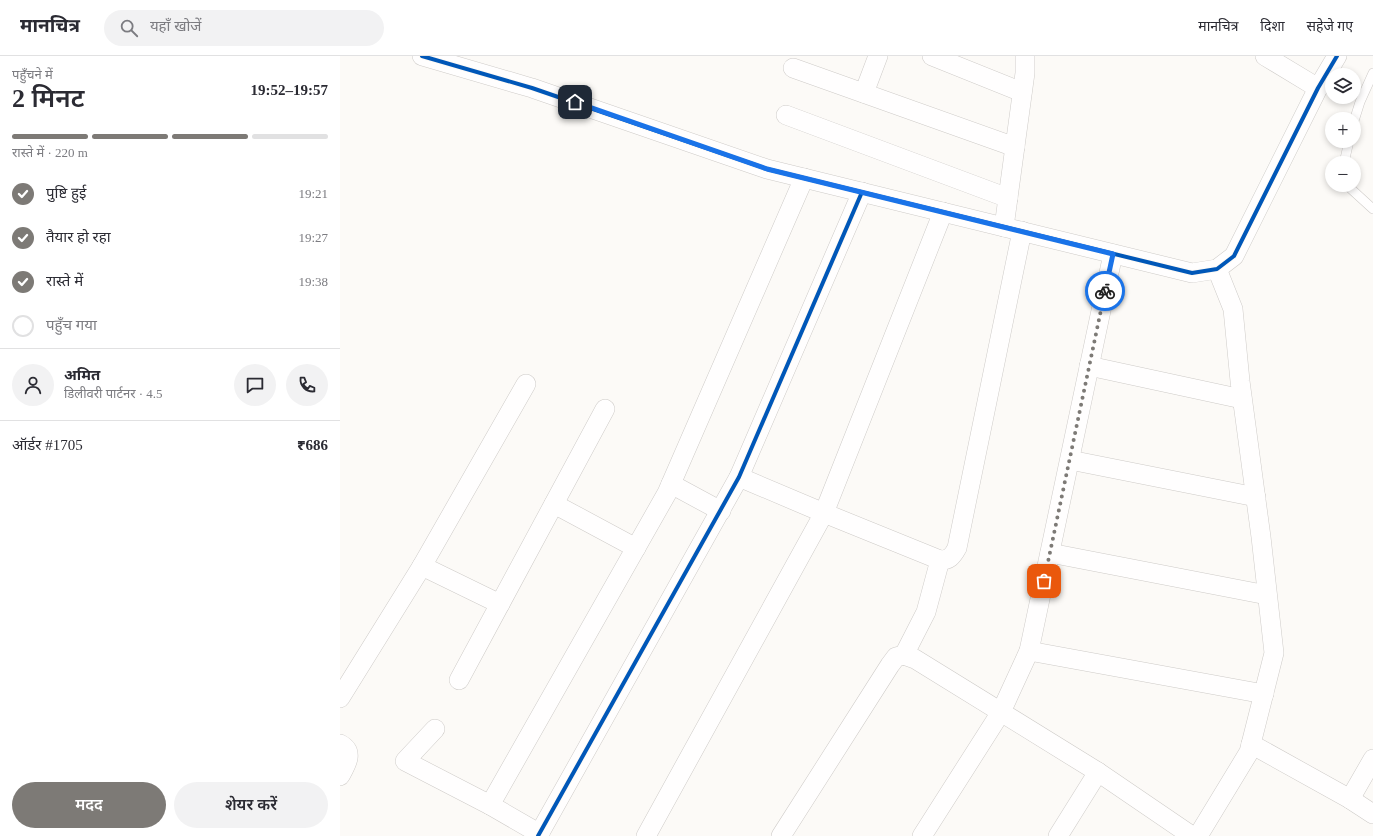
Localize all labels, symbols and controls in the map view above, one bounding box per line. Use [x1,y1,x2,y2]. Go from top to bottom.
search box [104,10,384,46]
text: मानचित्र [20,15,80,36]
icon: search [118,17,140,39]
text: यहाँ खोजें [150,18,201,34]
text: मानचित्र [1198,19,1238,34]
text: दिशा [1260,19,1285,34]
text: सहेजे गए [1307,19,1353,34]
text: पहुँचने में [12,67,53,82]
map controls [1325,68,1361,192]
button: layers [1325,68,1361,104]
text: 19:52–19:57 [251,82,328,98]
text: 2 मिनट [12,84,84,113]
pin [558,85,592,119]
icon: home [564,91,586,113]
button: + [1325,112,1361,148]
text: रास्ते में · 220 m [12,145,88,160]
button: − [1325,156,1361,192]
icon: check [12,183,34,205]
text: पुष्टि हुई [46,185,86,201]
text: 19:21 [298,186,328,201]
icon: check [12,227,34,249]
text: तैयार हो रहा [46,229,111,245]
text: 19:27 [298,230,328,245]
icon: check [12,271,34,293]
courier [1085,271,1125,311]
text: रास्ते में [46,273,83,289]
text: 19:38 [298,274,328,289]
icon: bike [1094,280,1116,302]
text: पहुँच गया [46,317,97,333]
button: person [12,364,54,406]
button: chat [234,364,276,406]
button: phone [286,364,328,406]
text: अमित [64,367,100,383]
text: डिलीवरी पार्टनर · 4.5 [64,386,163,401]
text: ऑर्डर #1705 [12,437,83,453]
text: ₹686 [297,437,328,453]
pin [1027,564,1061,598]
icon: bag [1033,570,1055,592]
button: मदद [12,782,166,828]
button: शेयर करें [174,782,328,828]

